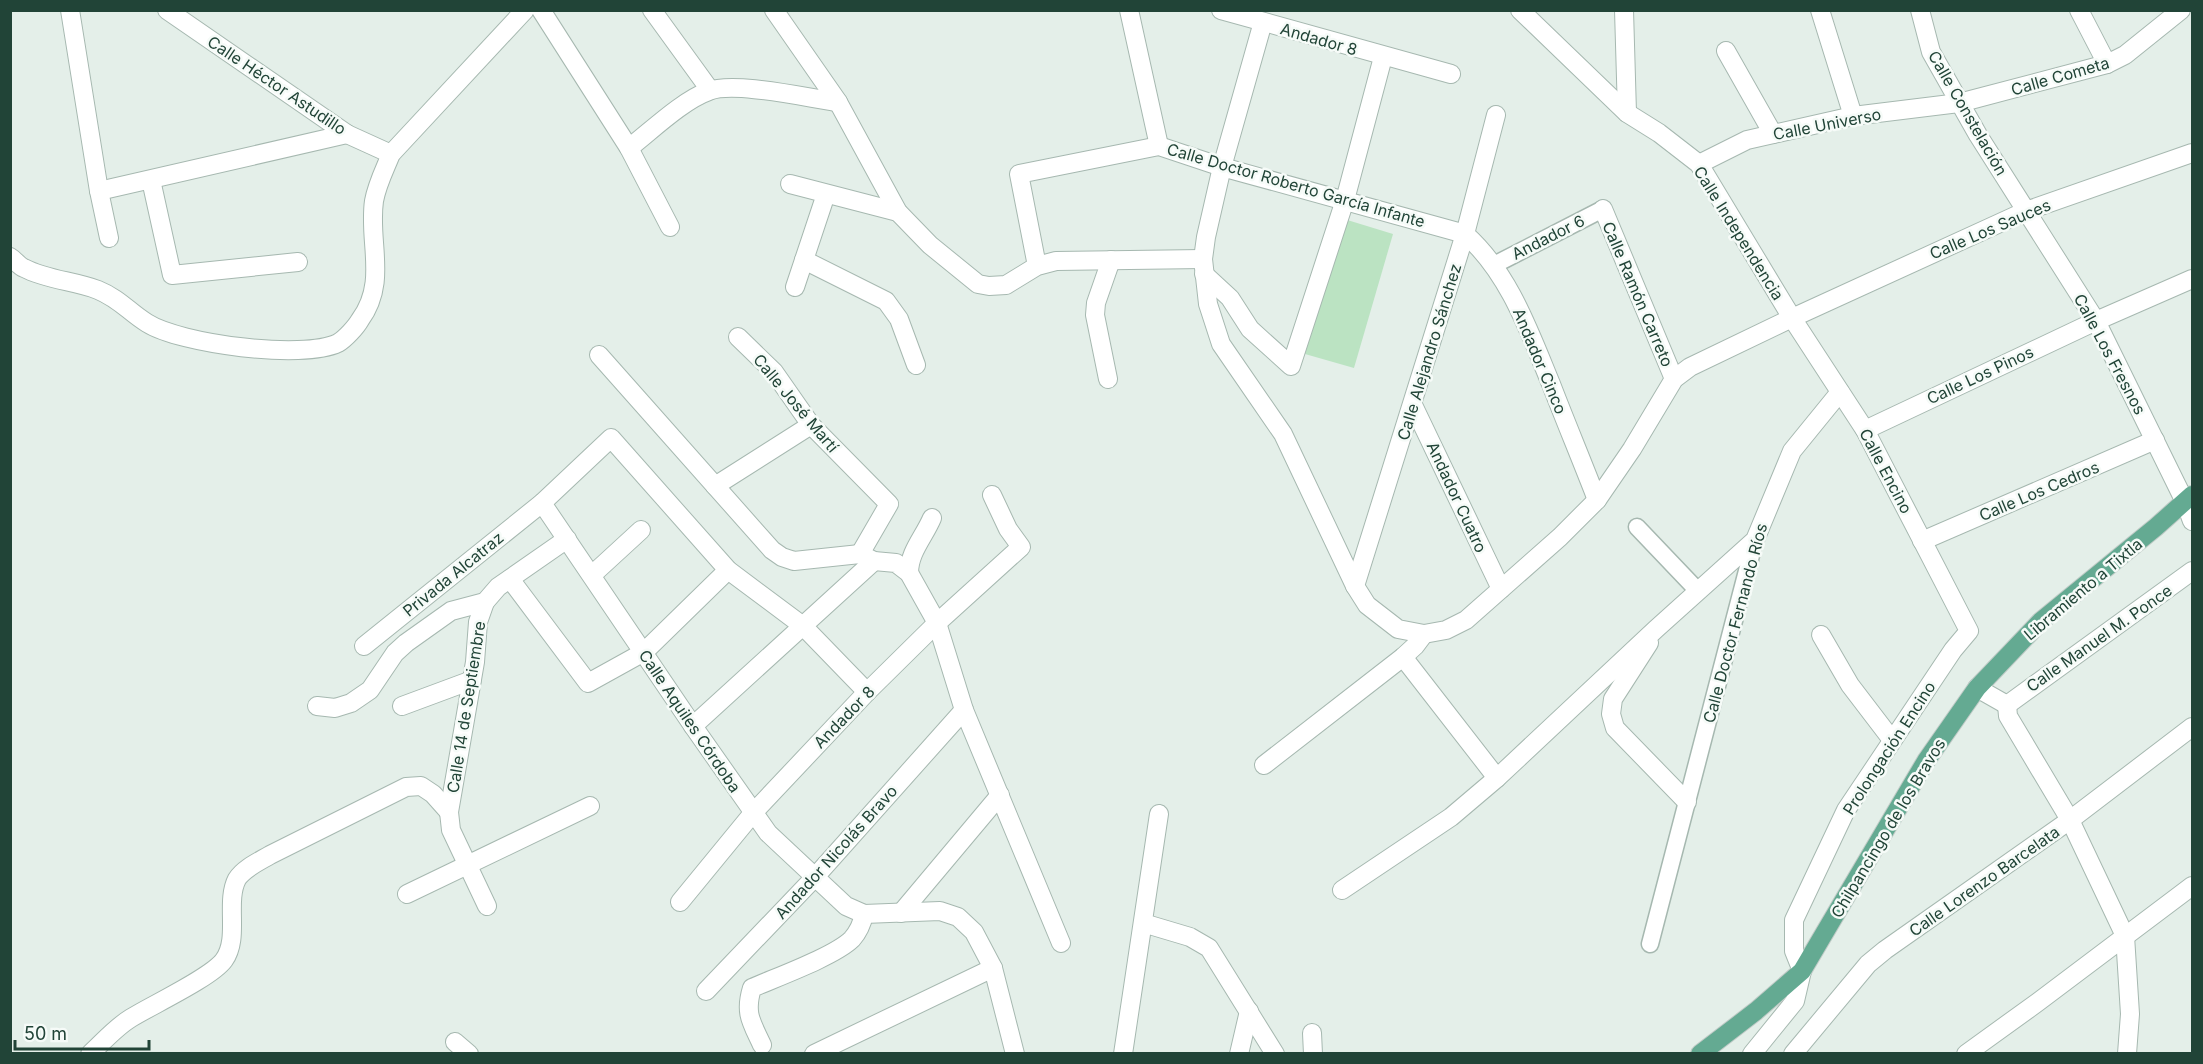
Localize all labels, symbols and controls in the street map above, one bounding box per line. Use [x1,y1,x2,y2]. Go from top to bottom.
street label: Andador 8 [1278,18,1360,60]
street label: Calle Héctor Astudillo [204,31,350,139]
street label: Calle Constelación [1924,47,2012,179]
street label: Calle Cometa [2009,52,2111,100]
street label: Calle Universo [1771,104,1883,144]
street label: Calle Doctor Roberto García Infante [1165,139,1427,231]
street label: Calle Independencia [1690,162,1788,304]
street label: Calle Los Sauces [1927,195,2053,263]
street label: Andador 6 [1508,210,1588,264]
street label: Calle Ramón Carreto [1598,218,1678,370]
street label: Calle Alejandro Sánchez [1393,261,1465,443]
street label: Calle Los Fresnos [2070,290,2150,418]
street label: Andador Cinco [1509,305,1571,417]
street label: Calle Los Pinos [1923,342,2037,408]
street label: Calle José Martí [749,350,843,456]
street label: Calle Encino [1855,425,1917,517]
street label: Andador Cuatro [1423,438,1491,556]
street label: Calle Los Cedros [1976,457,2102,525]
street label: Calle Doctor Fernando Ríos [1699,521,1771,725]
street label: Privada Alcatraz [399,527,507,621]
street label: Libramiento a Tixtla [2020,534,2146,644]
street label: Calle Manuel M. Ponce [2022,580,2176,696]
street label: Calle 14 de Septiembre [443,620,489,794]
street label: Calle Aquiles Córdoba [635,646,745,796]
street label: Prolongación Encino [1838,678,1940,818]
street label: Andador 8 [809,682,879,752]
street label: Chilpancingo de los Bravos [1826,735,1950,921]
street label: Andador Nicolás Bravo [771,781,901,923]
street label: Calle Lorenzo Barcelata [1905,821,2063,941]
scale bar [15,1013,148,1051]
text: 50 m [24,1023,67,1044]

